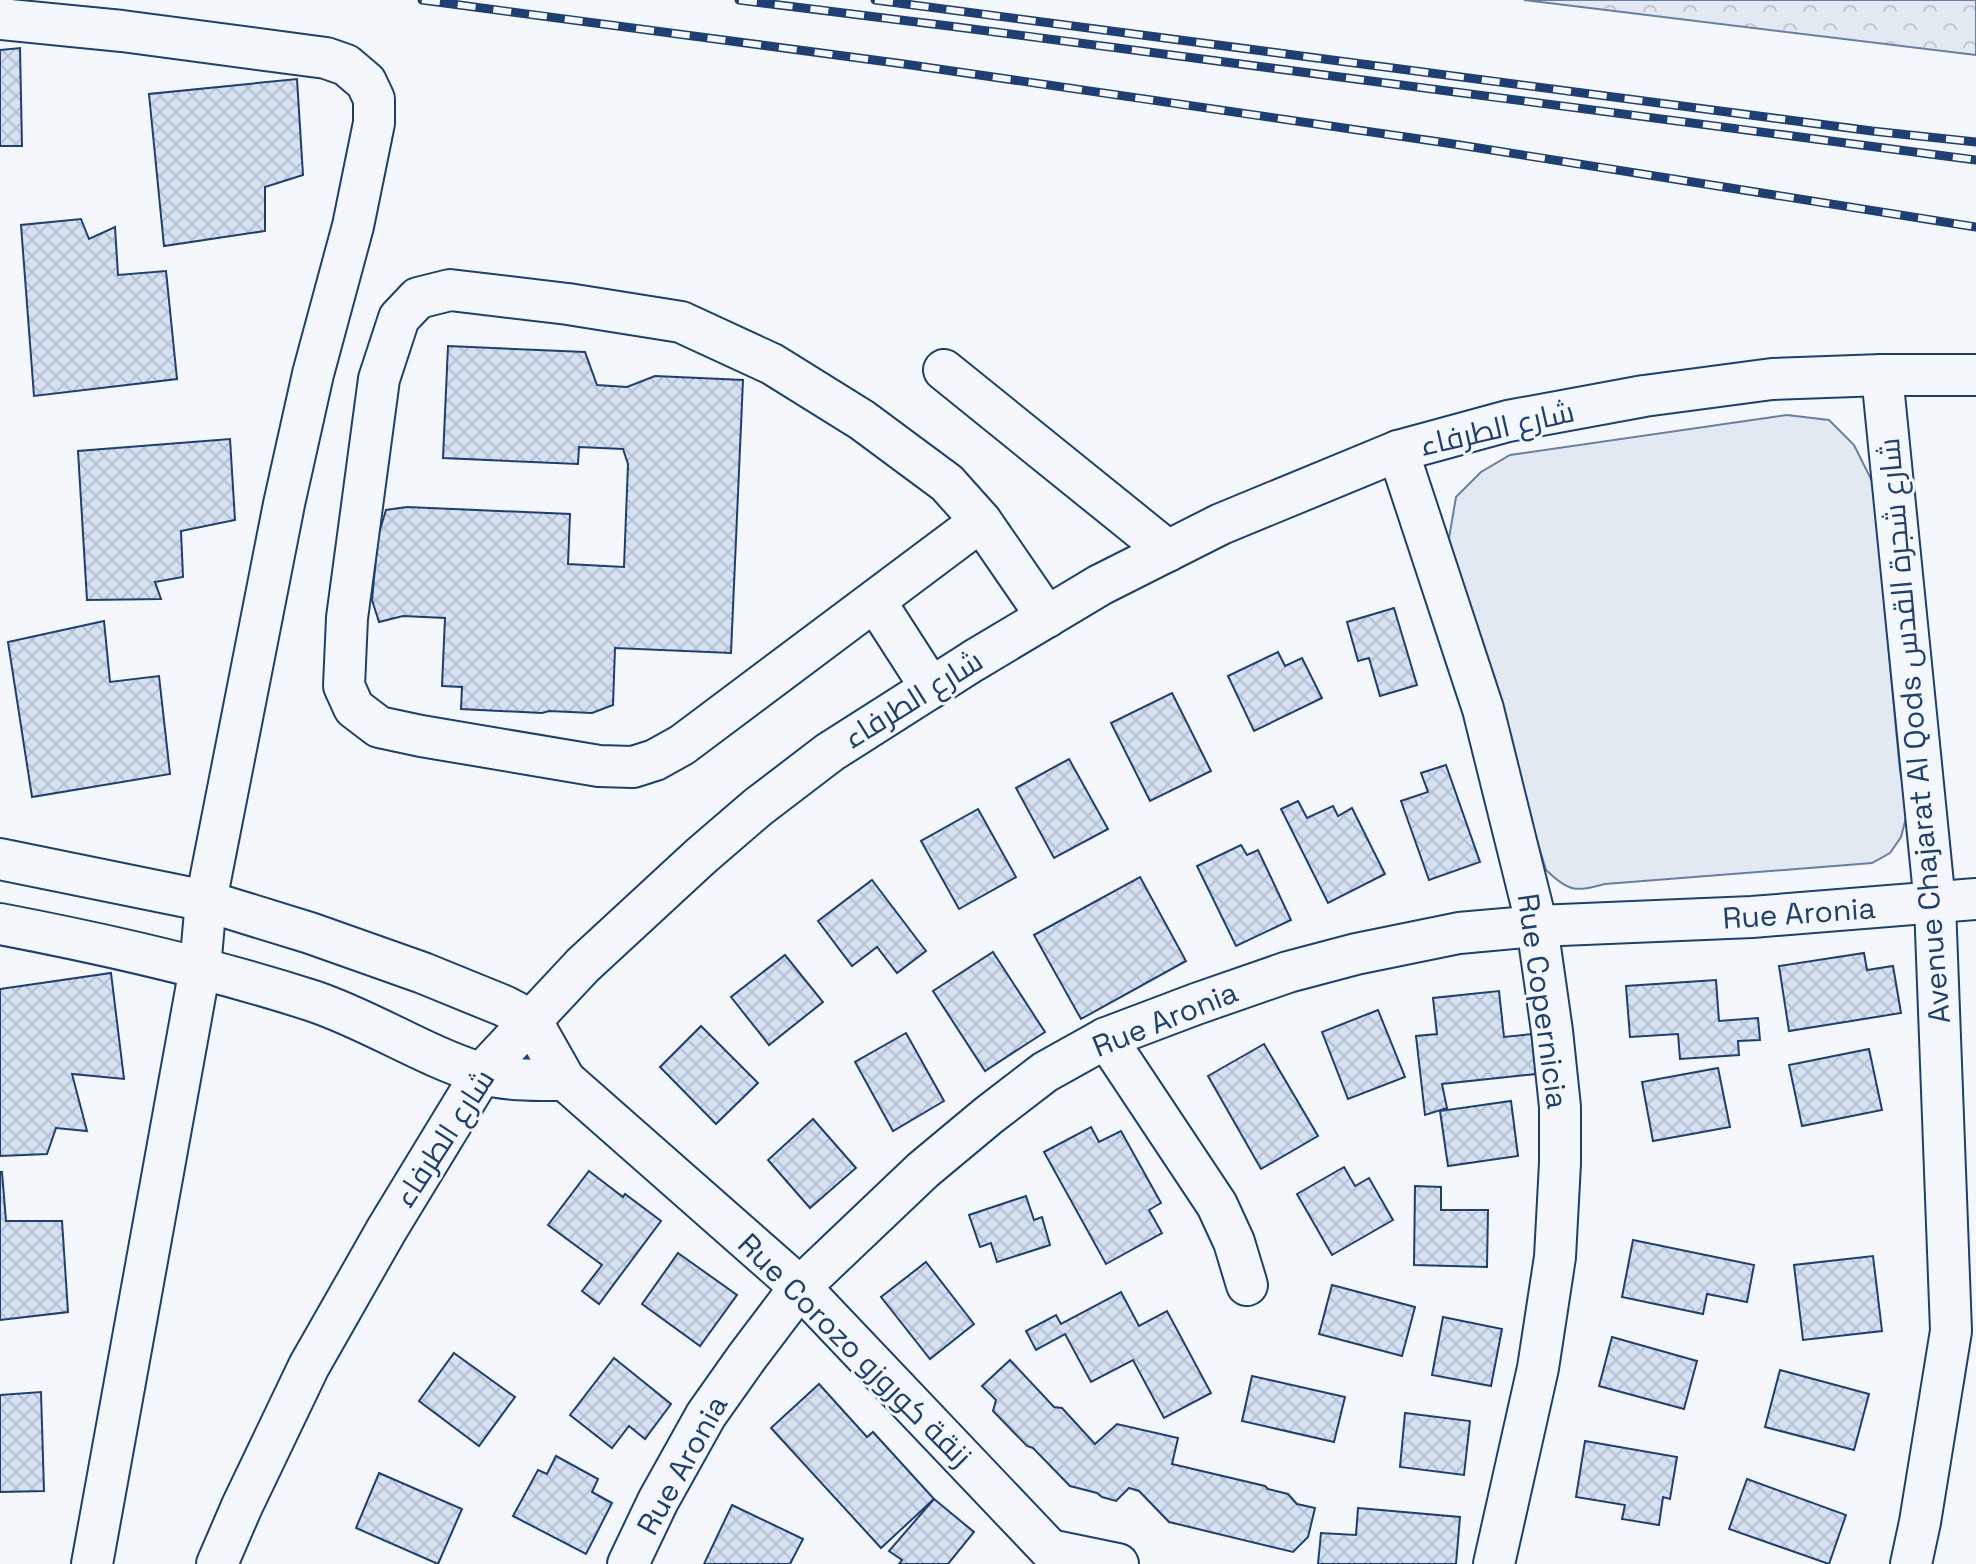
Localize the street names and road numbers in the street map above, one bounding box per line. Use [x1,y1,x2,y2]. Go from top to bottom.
street label: شارع الطرفاء [1416,391,1578,466]
street label: Avenue Chajarat Al Qods شارع شجرة القدس [1869,436,1960,1025]
street label: شارع الطرفاء [836,641,990,758]
street label: Rue Aronia [1721,888,1877,938]
street label: Rue Copernicia [1509,891,1577,1111]
street label: Rue Aronia [1087,972,1243,1066]
street label: شارع الطرفاء [385,1062,504,1215]
street label: Rue Corozo زنقة كوروزو [730,1225,980,1475]
street label: Rue Aronia [628,1388,736,1542]

